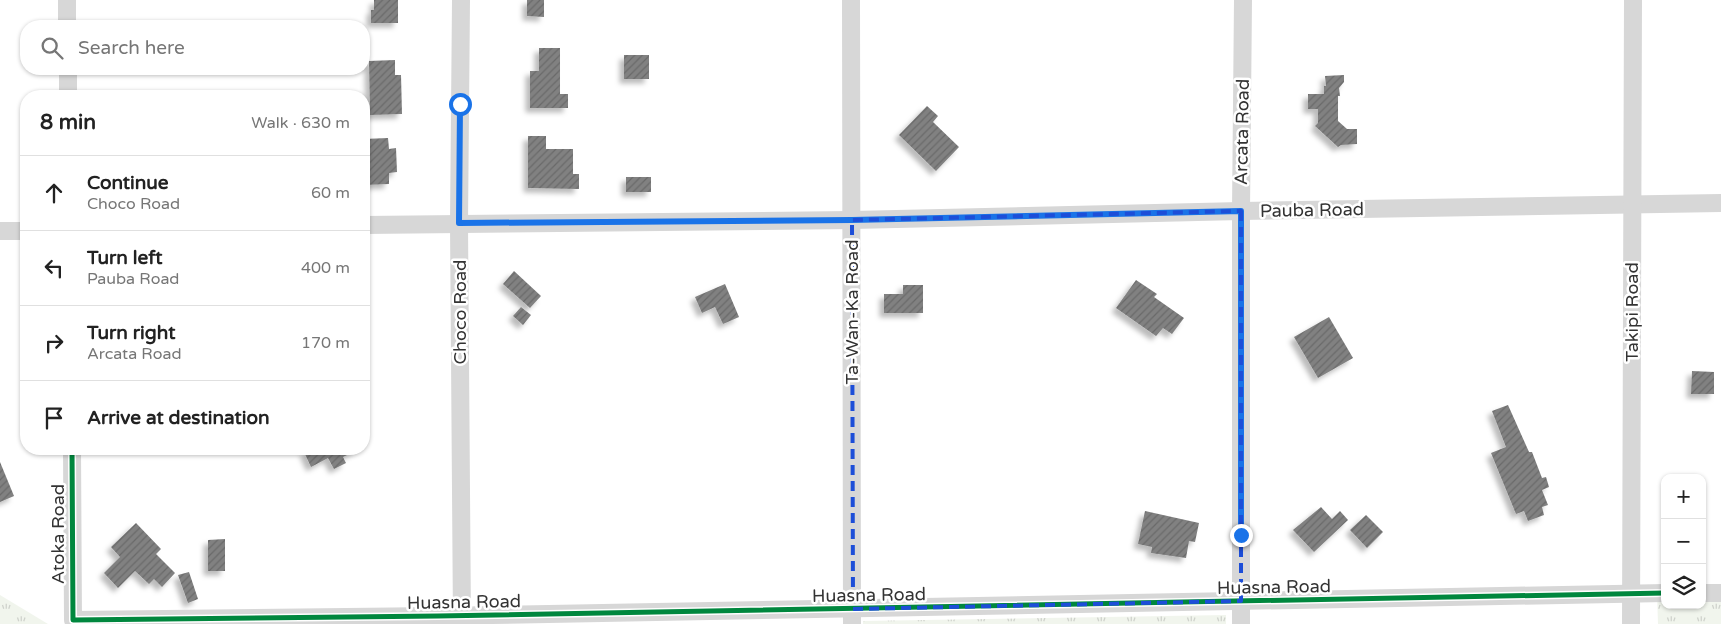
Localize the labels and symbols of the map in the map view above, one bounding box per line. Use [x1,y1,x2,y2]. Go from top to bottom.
street label: Arcata Road [1230,79,1254,185]
route start [449,93,472,116]
street label: Pauba Road [1260,198,1364,222]
street label: Ta-Wan-Ka Road [841,240,863,384]
street label: Choco Road [449,260,471,364]
street label: Takipi Road [1621,262,1643,362]
street label: Atoka Road [47,484,69,584]
route end [1230,524,1253,547]
street label: Huasna Road [1217,575,1331,599]
street label: Huasna Road [812,583,926,607]
street label: Huasna Road [407,590,521,614]

